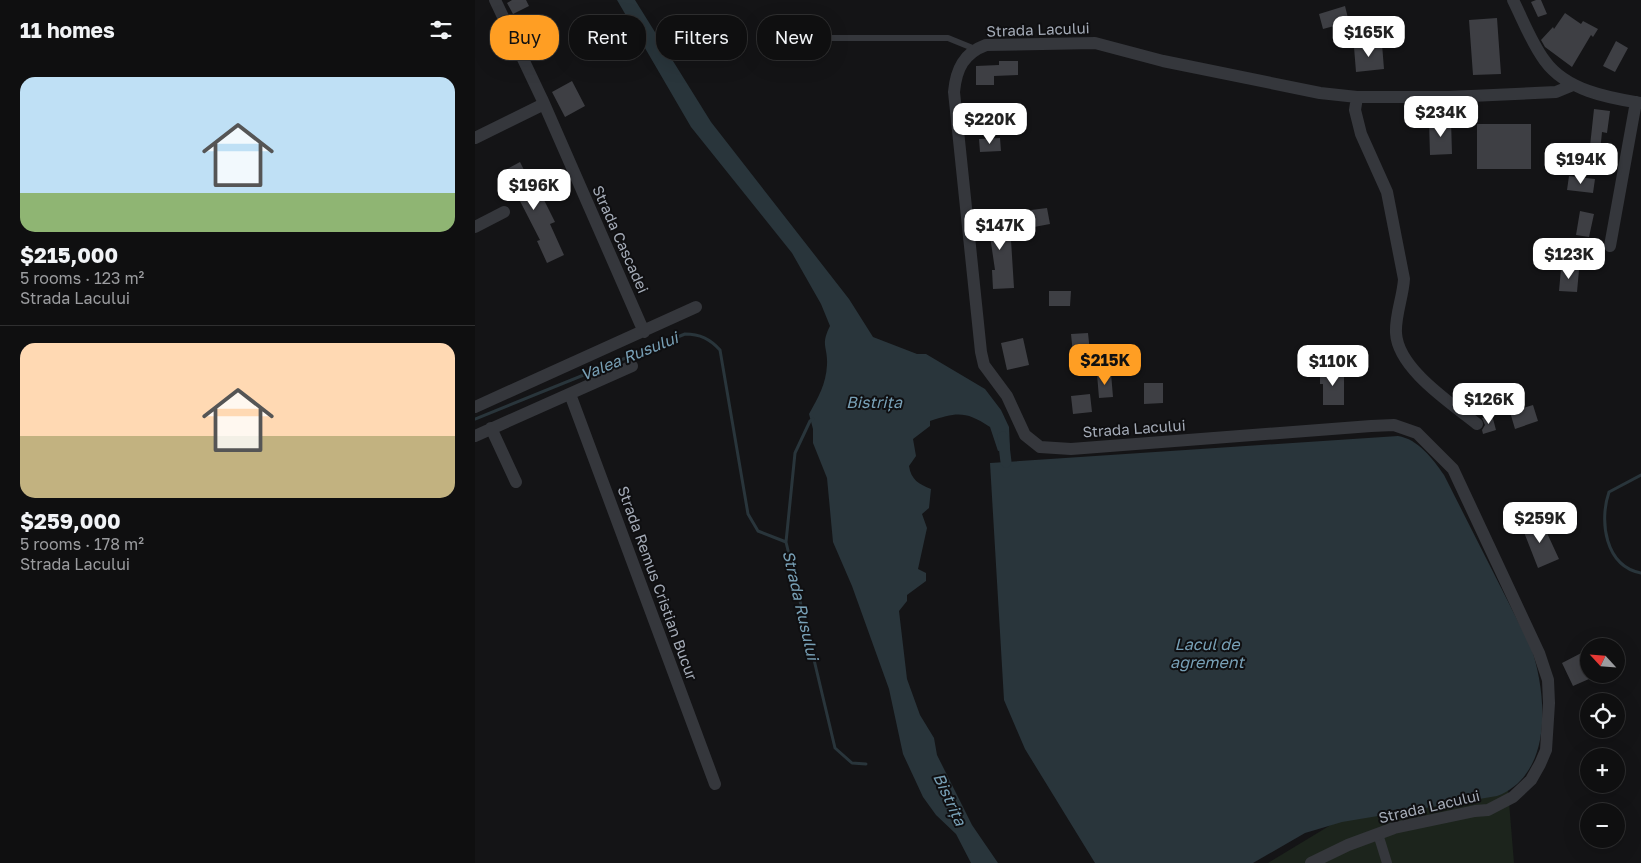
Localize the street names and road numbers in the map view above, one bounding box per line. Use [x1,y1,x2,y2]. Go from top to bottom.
street label: Strada Lacului [986,18,1090,40]
street label: Strada Cascadei [589,182,653,296]
street label: Strada Lacului [1082,415,1186,441]
street label: Strada Remus Cristian Bucur [614,483,702,683]
street label: Strada Lacului [1377,786,1481,826]

